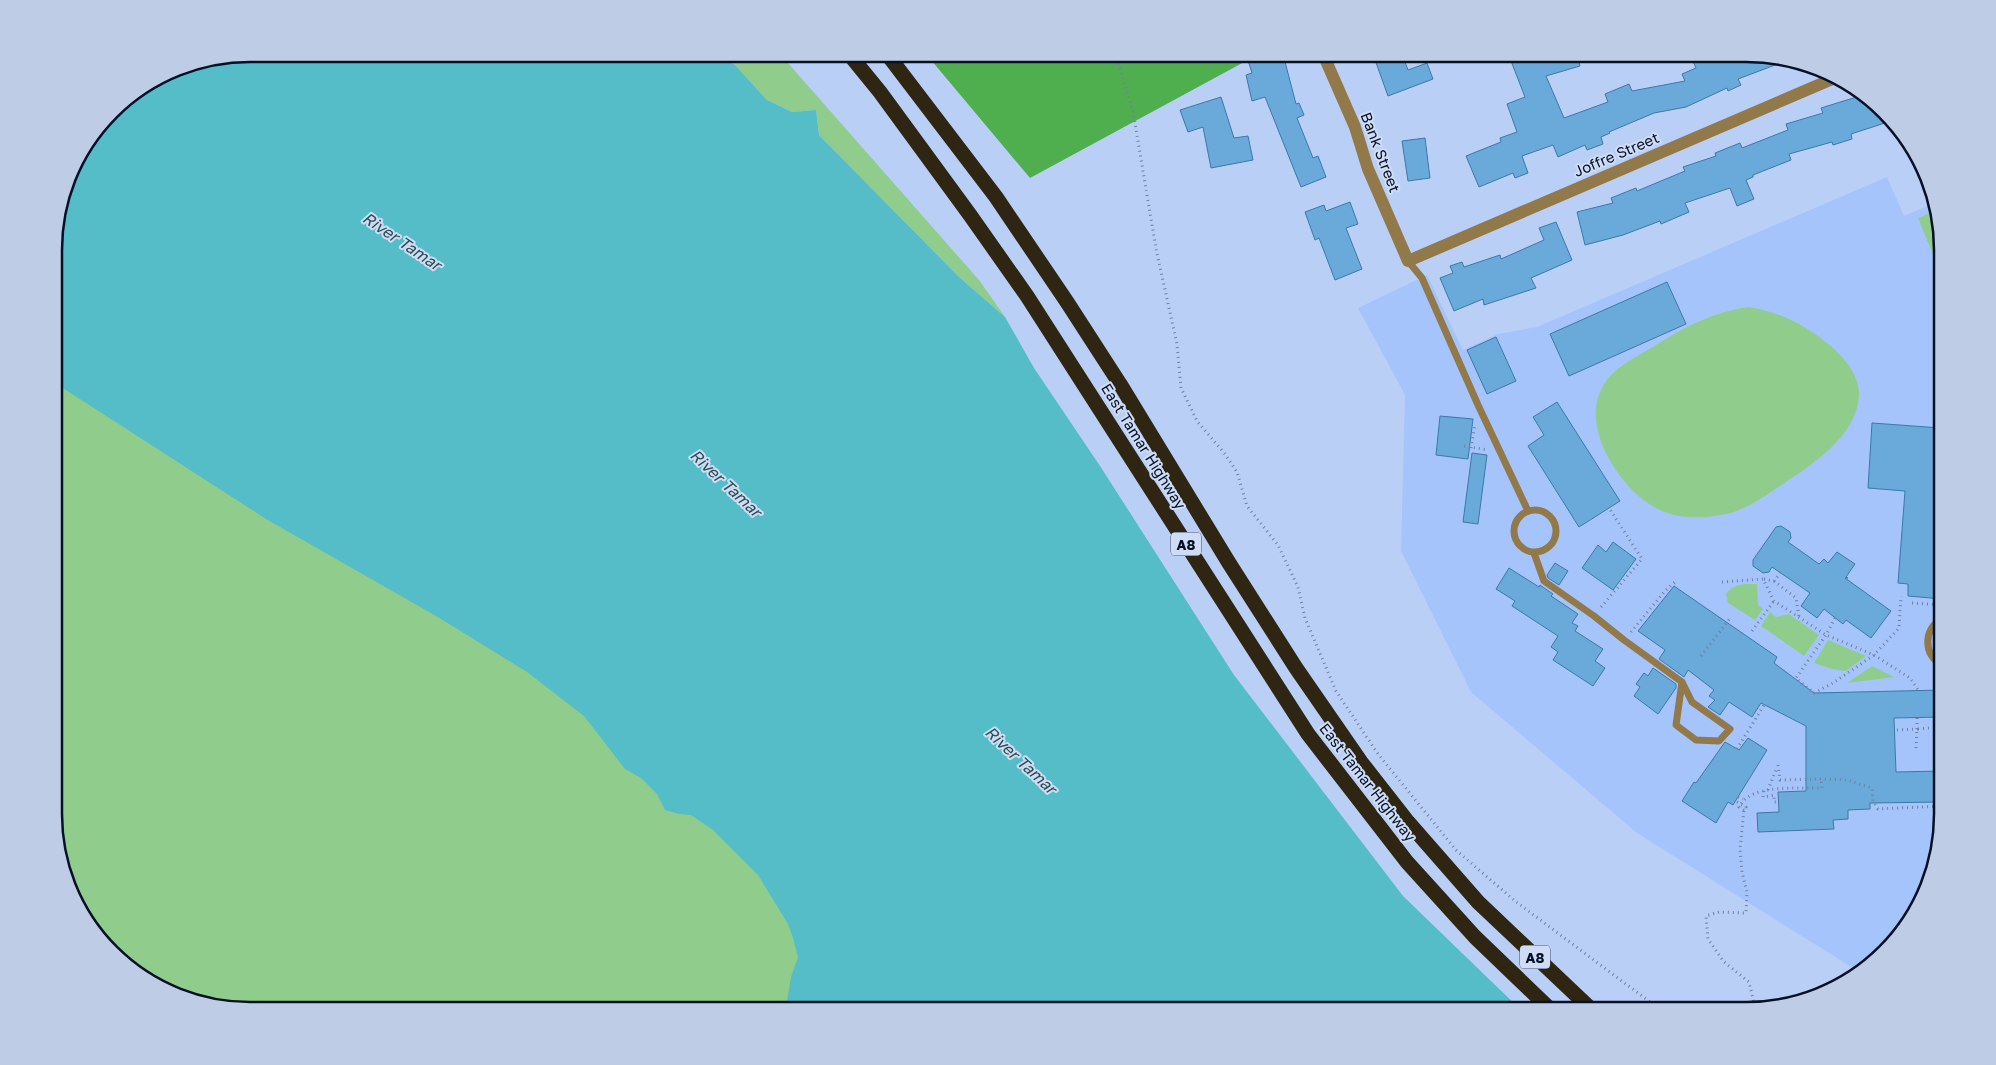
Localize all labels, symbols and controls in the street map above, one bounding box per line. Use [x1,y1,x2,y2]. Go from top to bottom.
street label: Bank Street [1357,109,1405,195]
street label: Joffre Street [1571,128,1661,180]
water label: River Tamar [359,207,447,276]
street label: East Tamar Highway [1098,380,1190,513]
water label: River Tamar [686,445,768,523]
road number: A8 [1171,532,1201,556]
street label: East Tamar Highway [1316,719,1420,845]
water label: River Tamar [981,722,1063,800]
road number: A8 [1520,946,1550,969]

